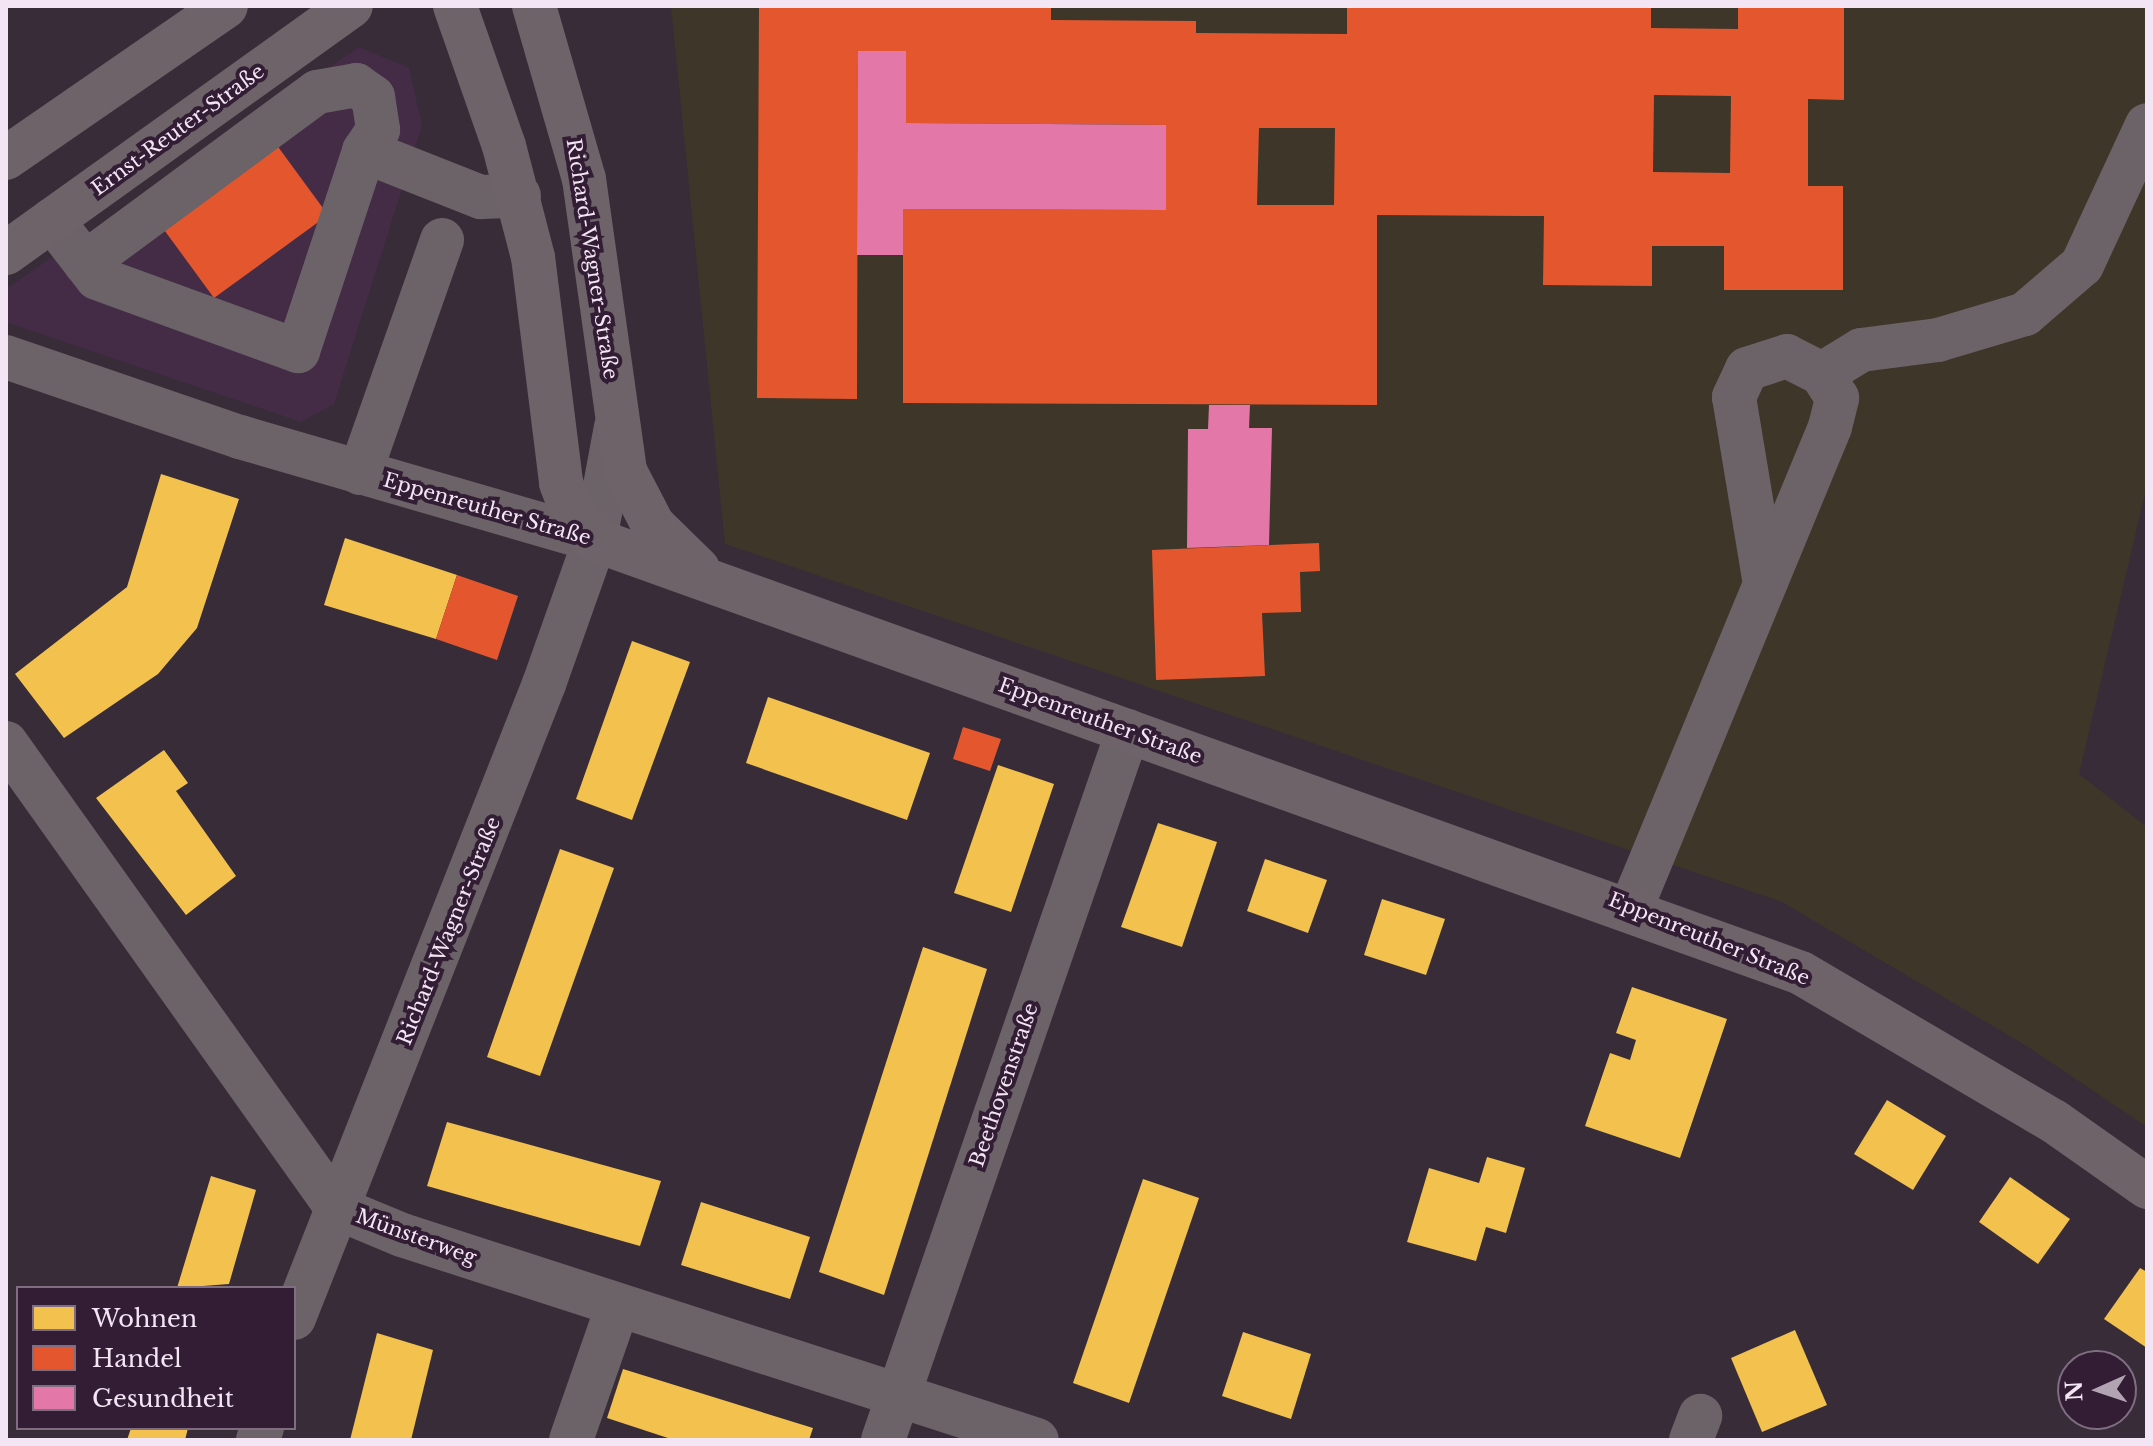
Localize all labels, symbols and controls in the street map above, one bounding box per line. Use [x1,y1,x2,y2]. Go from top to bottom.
street label: Ernst-Reuter-Straße [87,59,269,201]
street label: Richard-Wagner-Straße [561,137,623,381]
street label: Eppenreuther Straße [380,468,594,550]
street label: Eppenreuther Straße [995,673,1205,769]
street label: Richard-Wagner-Straße [392,814,506,1048]
street label: Eppenreuther Straße [1605,888,1813,990]
street label: Beethovenstraße [965,1000,1043,1170]
street label: Münsterweg [353,1204,479,1270]
legend [16,1286,296,1430]
text: Wohnen [92,1304,197,1333]
text: Handel [92,1344,182,1373]
north arrow [2057,1350,2137,1430]
text: N [2061,1380,2089,1402]
text: Gesundheit [92,1384,234,1413]

